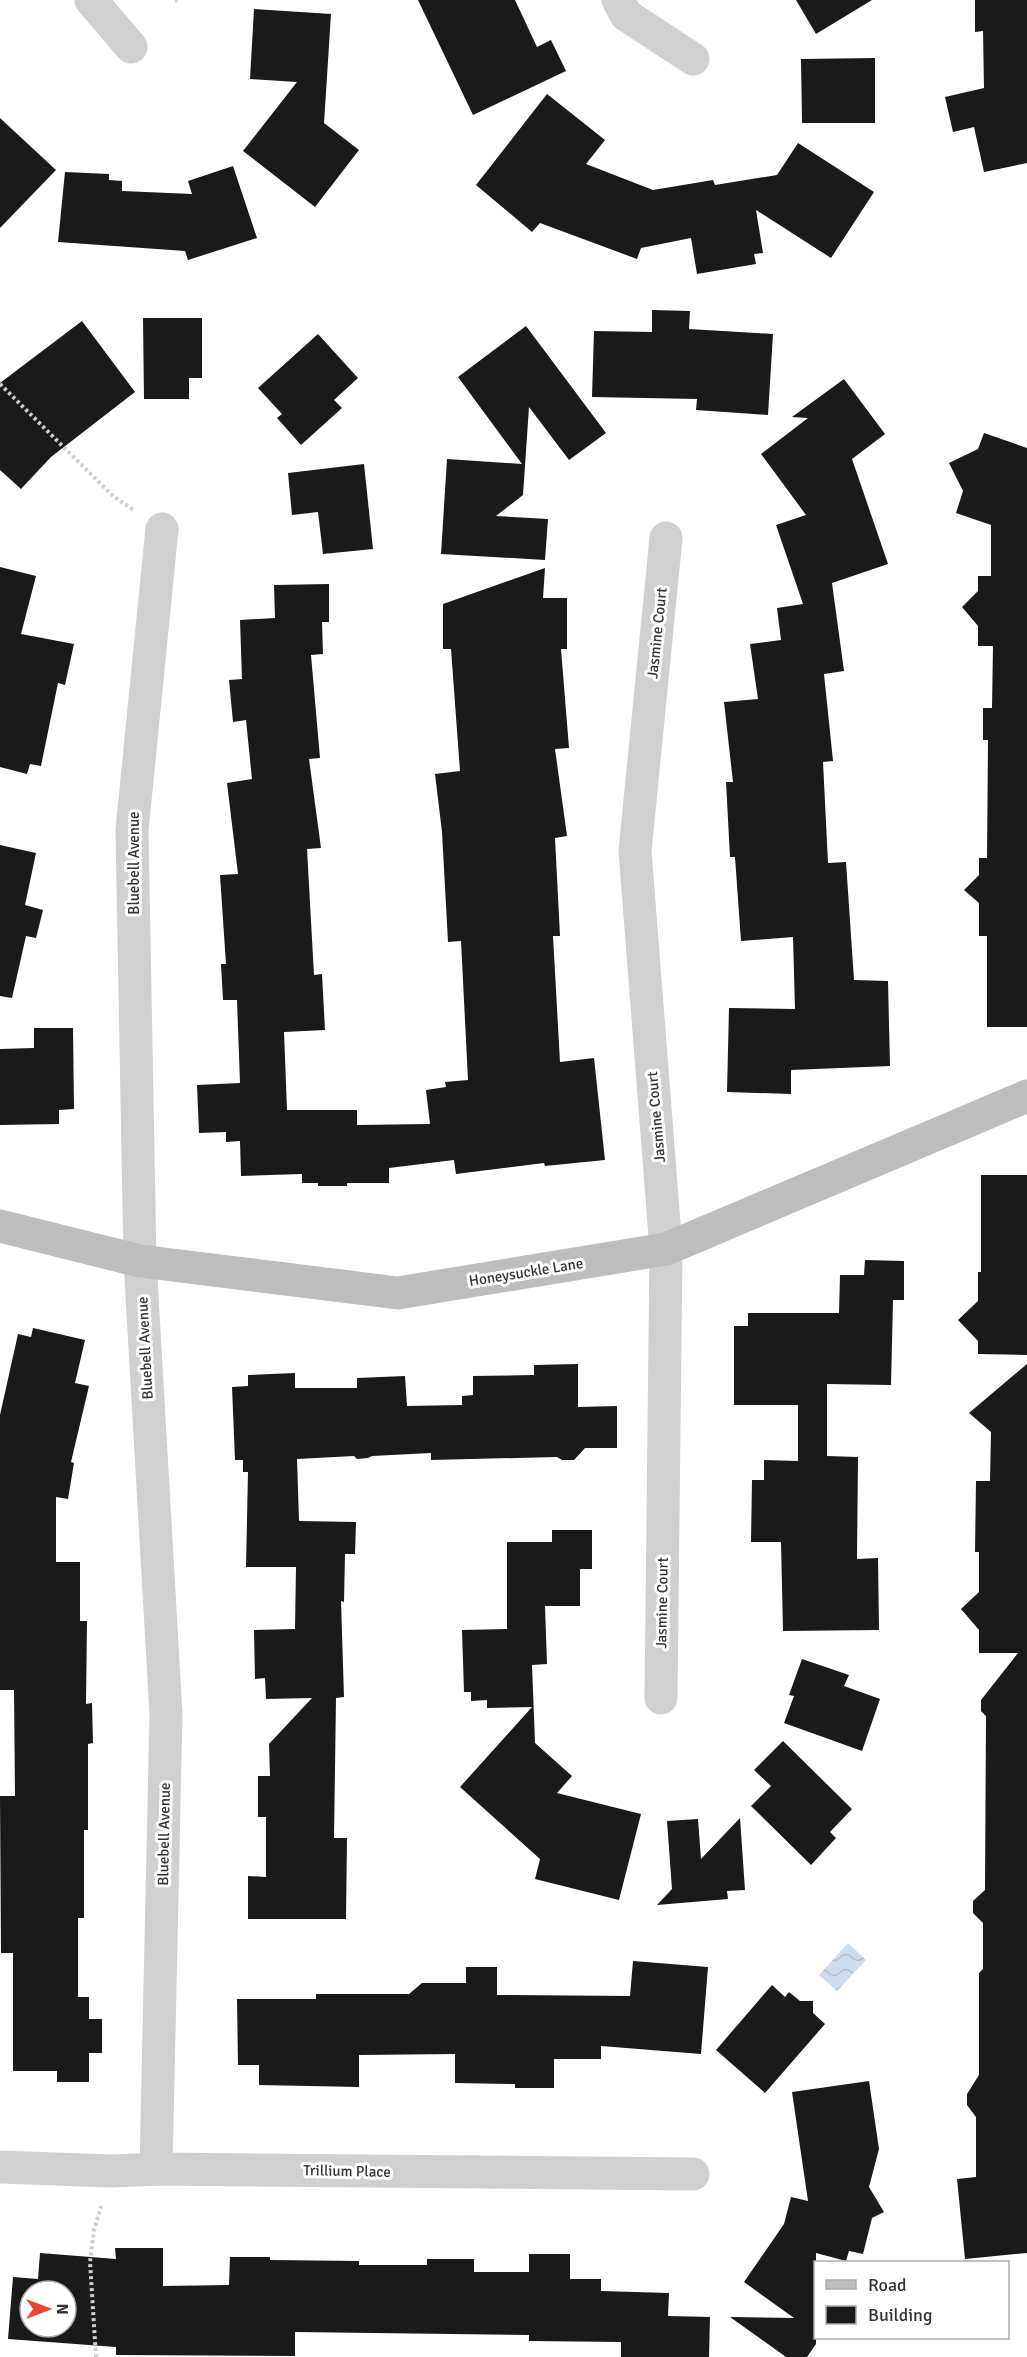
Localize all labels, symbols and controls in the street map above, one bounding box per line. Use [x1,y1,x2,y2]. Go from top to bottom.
street label: Jasmine Court [643,587,671,679]
street label: Bluebell Avenue [125,811,143,915]
street label: Jasmine Court [643,1071,669,1163]
street label: Honeysuckle Lane [468,1254,584,1290]
street label: Bluebell Avenue [133,1296,157,1400]
street label: Jasmine Court [652,1557,672,1649]
street label: Bluebell Avenue [154,1782,174,1886]
street label: Trillium Place [303,2161,391,2181]
legend [814,2261,1009,2339]
text: Road [868,2274,907,2296]
north arrow [18,2279,78,2339]
text: N [52,2303,72,2315]
text: Building [868,2304,932,2326]

